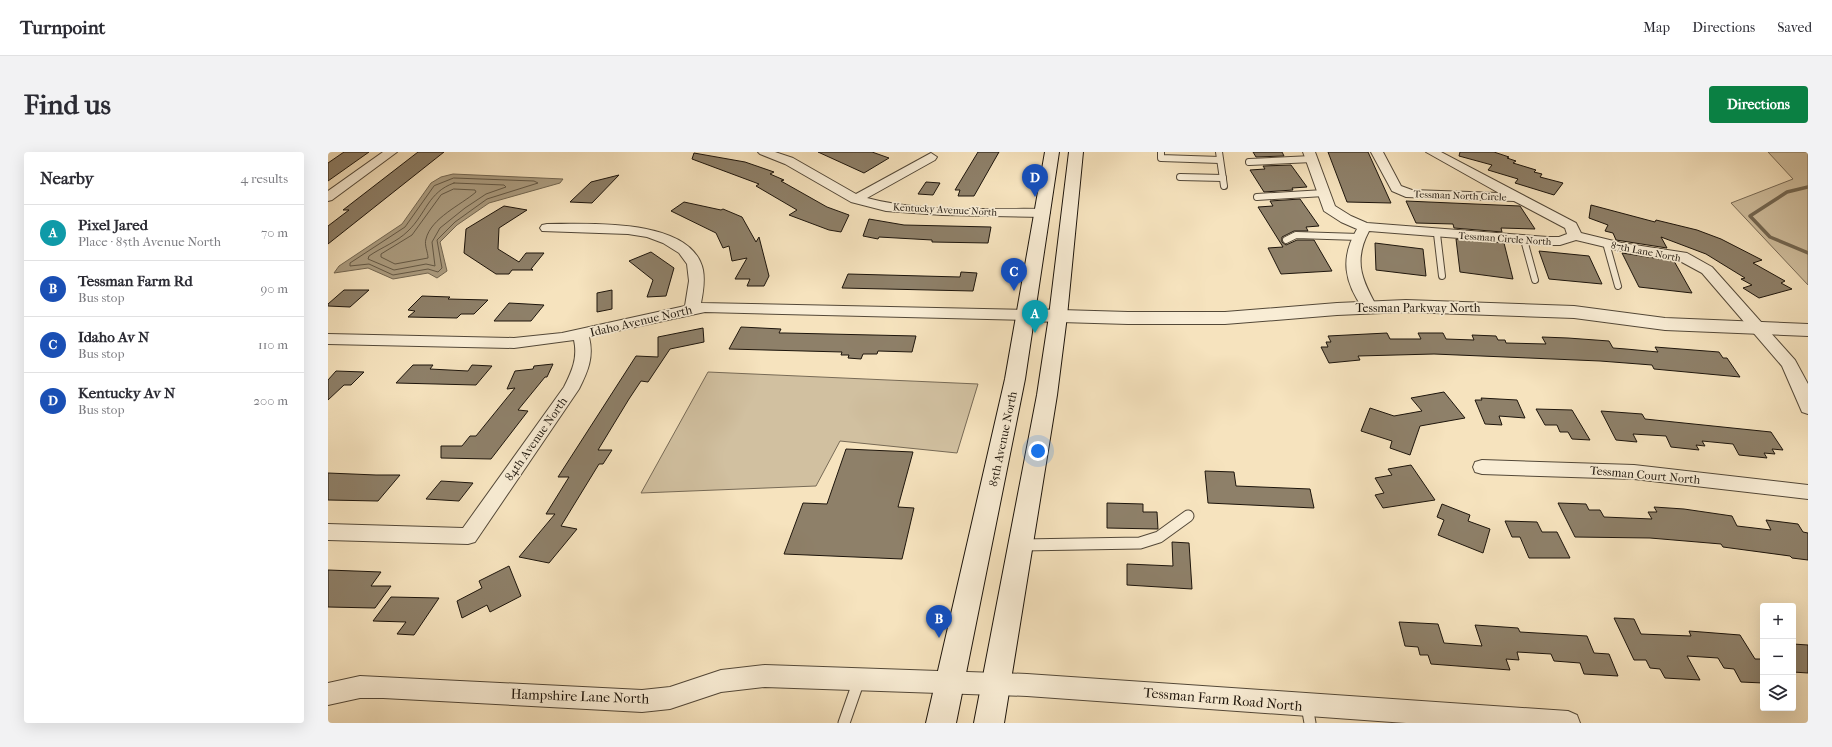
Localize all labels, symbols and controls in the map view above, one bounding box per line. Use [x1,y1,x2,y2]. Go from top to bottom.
text: Turnpoint [20,17,105,39]
text: Map [1643,19,1670,36]
text: Directions [1692,19,1755,36]
text: Saved [1777,19,1812,36]
button: Directions [1709,86,1808,123]
text: Find us [24,88,111,121]
pin: D [1022,164,1048,197]
text: Nearby [40,168,94,188]
text: 4 results [241,171,288,186]
street label: Tessman North Circle [1413,188,1507,204]
street label: Kentucky Avenue North [893,201,998,219]
text: Pixel Jared [78,216,148,234]
text: A [49,225,57,240]
text: 70 m [261,225,288,240]
street label: Tessman Circle North [1458,230,1552,248]
text: Place · 85th Avenue North [78,234,221,249]
street label: 87th Lane North [1610,239,1682,265]
pin: C [1001,258,1027,291]
text: Tessman Farm Rd [78,272,193,290]
text: B [49,281,57,296]
text: 90 m [260,281,288,296]
text: Bus stop [78,290,124,305]
pin: A [1022,300,1048,333]
street label: Tessman Parkway North [1355,301,1481,315]
street label: Idaho Avenue North [589,302,694,340]
text: Idaho Av N [78,328,149,346]
text: C [49,337,57,352]
text: 110 m [258,337,288,352]
text: Bus stop [78,346,124,361]
text: Kentucky Av N [78,384,175,402]
street label: 85th Avenue North [986,390,1020,488]
text: D [48,393,58,408]
text: 200 m [253,393,288,408]
street label: 84th Avenue North [502,394,570,484]
text: Bus stop [78,402,124,417]
your location [1028,441,1048,461]
street label: Tessman Court North [1589,463,1701,487]
map controls [1760,603,1796,711]
button: + [1760,603,1796,639]
pin: B [926,605,952,638]
button: − [1760,639,1796,675]
button: layers [1760,675,1796,711]
street label: Tessman Farm Road North [1143,684,1303,715]
street label: Hampshire Lane North [510,686,650,707]

